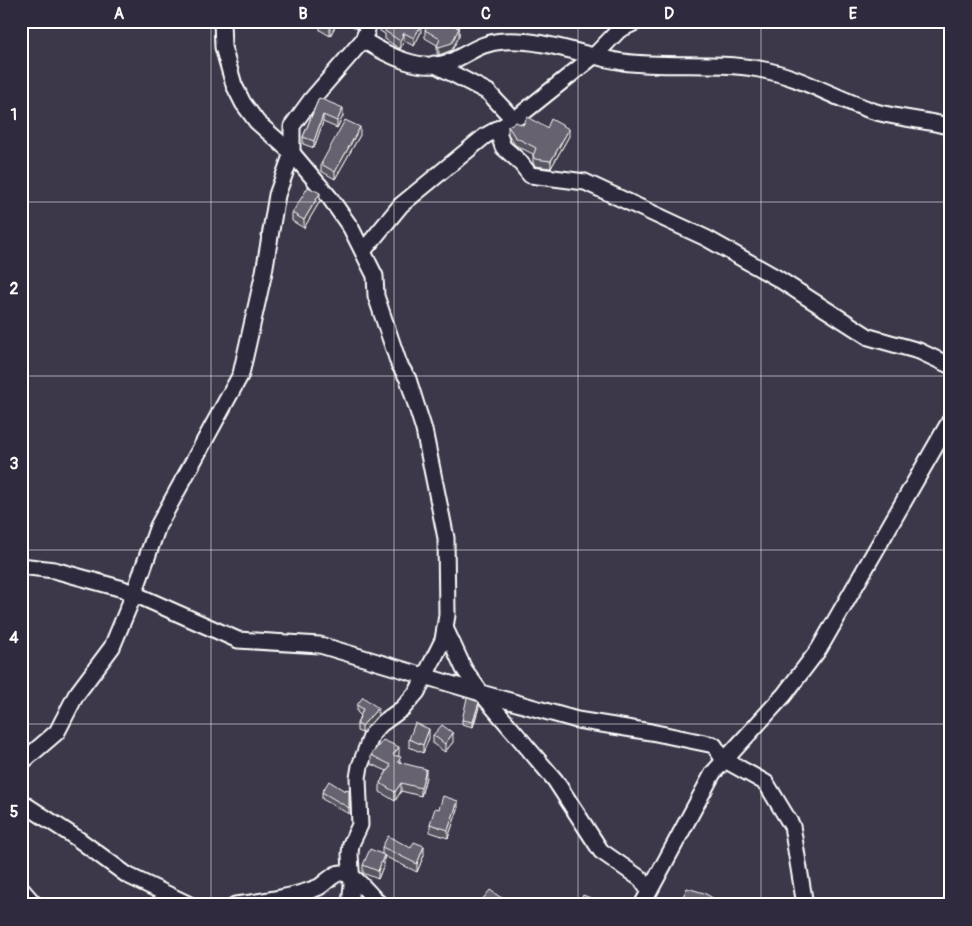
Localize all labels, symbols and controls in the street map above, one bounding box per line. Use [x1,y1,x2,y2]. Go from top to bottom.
text: A [114,4,125,24]
text: B [298,4,308,24]
text: C [481,4,491,24]
text: D [664,4,674,24]
text: E [849,4,858,24]
text: 1 [11,105,17,125]
text: 2 [10,279,19,299]
text: 3 [10,454,19,474]
text: 4 [9,628,19,648]
text: 5 [10,802,19,822]

